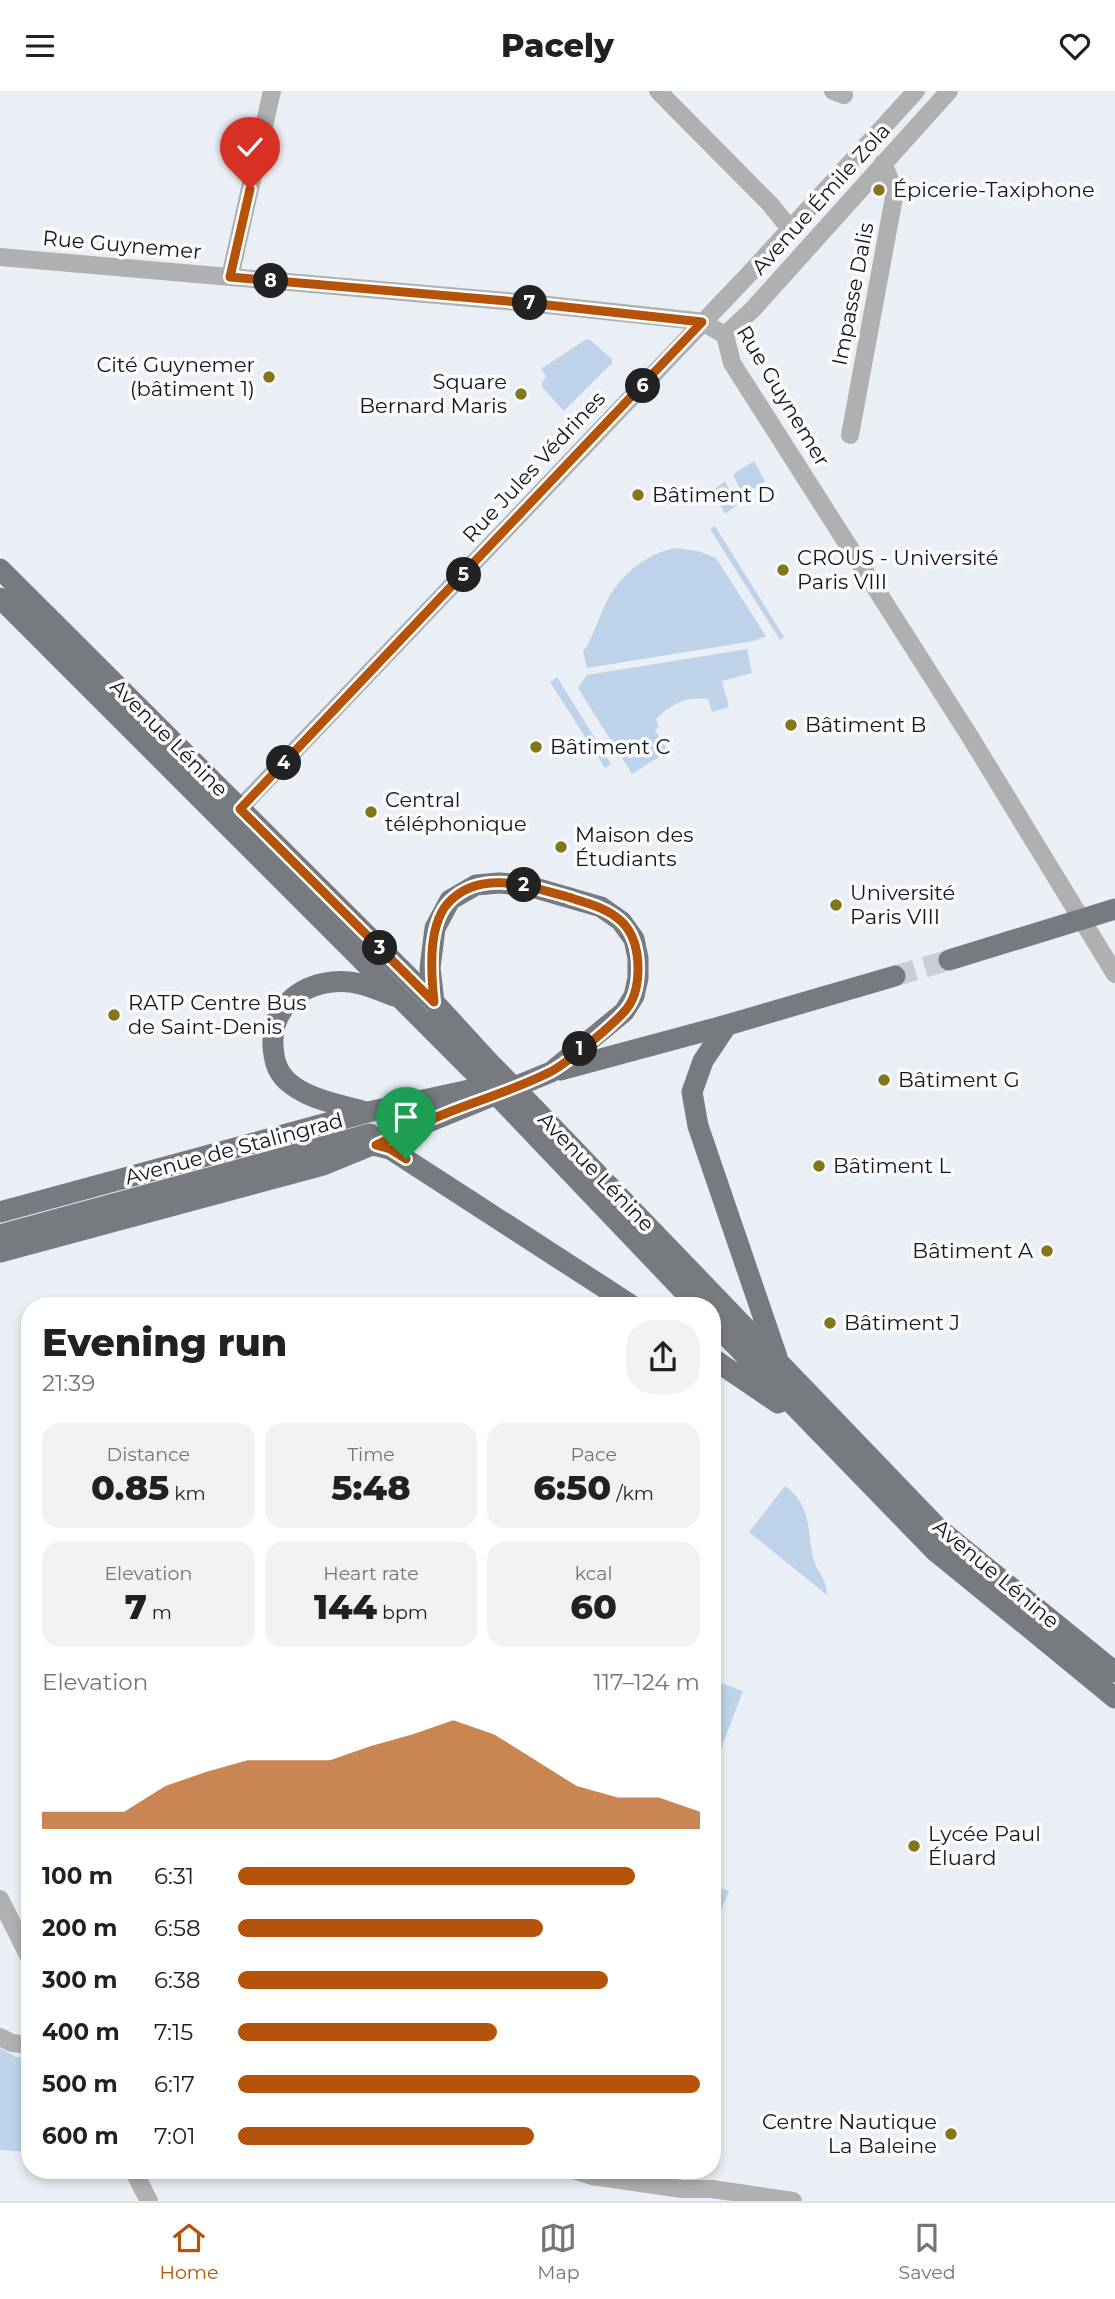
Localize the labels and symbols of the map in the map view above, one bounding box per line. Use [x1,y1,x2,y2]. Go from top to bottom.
pin [220,117,280,189]
street label: Avenue Émile Zola [746,118,895,280]
place label: Épicerie-Taxiphone [893,177,1095,202]
marker: Épicerie-Taxiphone [871,182,887,198]
street label: Impasse Dalis [826,220,879,368]
street label: Rue Guynemer [42,225,203,264]
pin: 8 [254,263,288,299]
pin: 7 [512,285,548,321]
street label: Rue Guynemer [732,321,835,470]
place label: Cité Guynemer (bâtiment 1) [96,352,255,401]
marker: Cité Guynemer (bâtiment 1) [261,369,277,385]
place label: Square Bernard Maris [359,369,507,418]
pin: 6 [626,369,660,403]
street label: Rue Jules Védrines [457,386,610,547]
marker: Square Bernard Maris [513,386,529,402]
place label: Bâtiment D [652,482,775,507]
marker: Bâtiment D [630,487,646,503]
place label: CROUS - Université Paris VIII [797,545,998,594]
pin: 5 [447,557,482,593]
marker: CROUS - Université Paris VIII [775,562,791,578]
street label: Avenue Lénine [105,674,233,802]
place label: Bâtiment B [805,712,926,737]
marker: Bâtiment B [783,717,799,733]
place label: Bâtiment C [550,734,671,759]
marker: Bâtiment C [528,739,544,755]
pin: 4 [266,745,302,781]
place label: Central téléphonique [385,787,527,836]
marker: Central téléphonique [363,804,379,820]
place label: Maison des Étudiants [575,822,693,871]
marker: Maison des Étudiants [553,839,569,855]
pin: 2 [506,867,542,903]
place label: Université Paris VIII [850,880,955,929]
marker: Université Paris VIII [828,897,844,913]
pin: 3 [362,931,398,965]
place label: RATP Centre Bus de Saint-Denis [128,990,307,1039]
marker: RATP Centre Bus de Saint-Denis [106,1007,122,1023]
pin: 1 [562,1031,598,1067]
place label: Bâtiment G [898,1067,1020,1092]
marker: Bâtiment G [876,1072,892,1088]
pin [376,1087,436,1159]
street label: Avenue de Stalingrad [122,1107,346,1190]
street label: Avenue Lénine [533,1107,660,1237]
place label: Bâtiment L [833,1153,952,1178]
marker: Bâtiment L [811,1158,827,1174]
place label: Bâtiment A [912,1238,1034,1263]
marker: Bâtiment A [1039,1243,1055,1259]
place label: Bâtiment J [844,1310,960,1335]
marker: Bâtiment J [822,1315,838,1331]
street label: Avenue Lénine [928,1514,1064,1633]
place label: Lycée Paul Éluard [928,1821,1041,1870]
marker: Lycée Paul Éluard [906,1838,922,1854]
place label: Centre Nautique La Baleine [762,2109,937,2158]
marker: Centre Nautique La Baleine [943,2126,959,2142]

